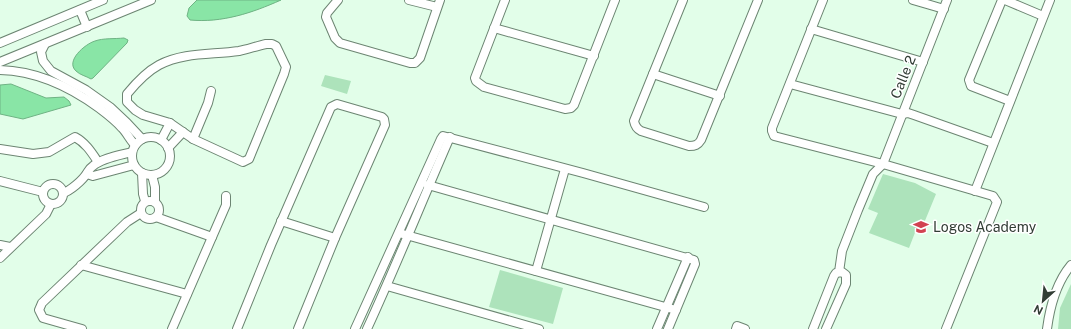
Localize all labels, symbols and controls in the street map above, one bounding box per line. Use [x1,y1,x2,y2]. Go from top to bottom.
street label: Calle 2 [887,53,919,101]
school or university icon: Logos Academy [912,218,930,236]
place label: Logos Academy [933,219,1037,235]
north arrow [1023,281,1063,321]
text: N [1032,303,1045,317]

